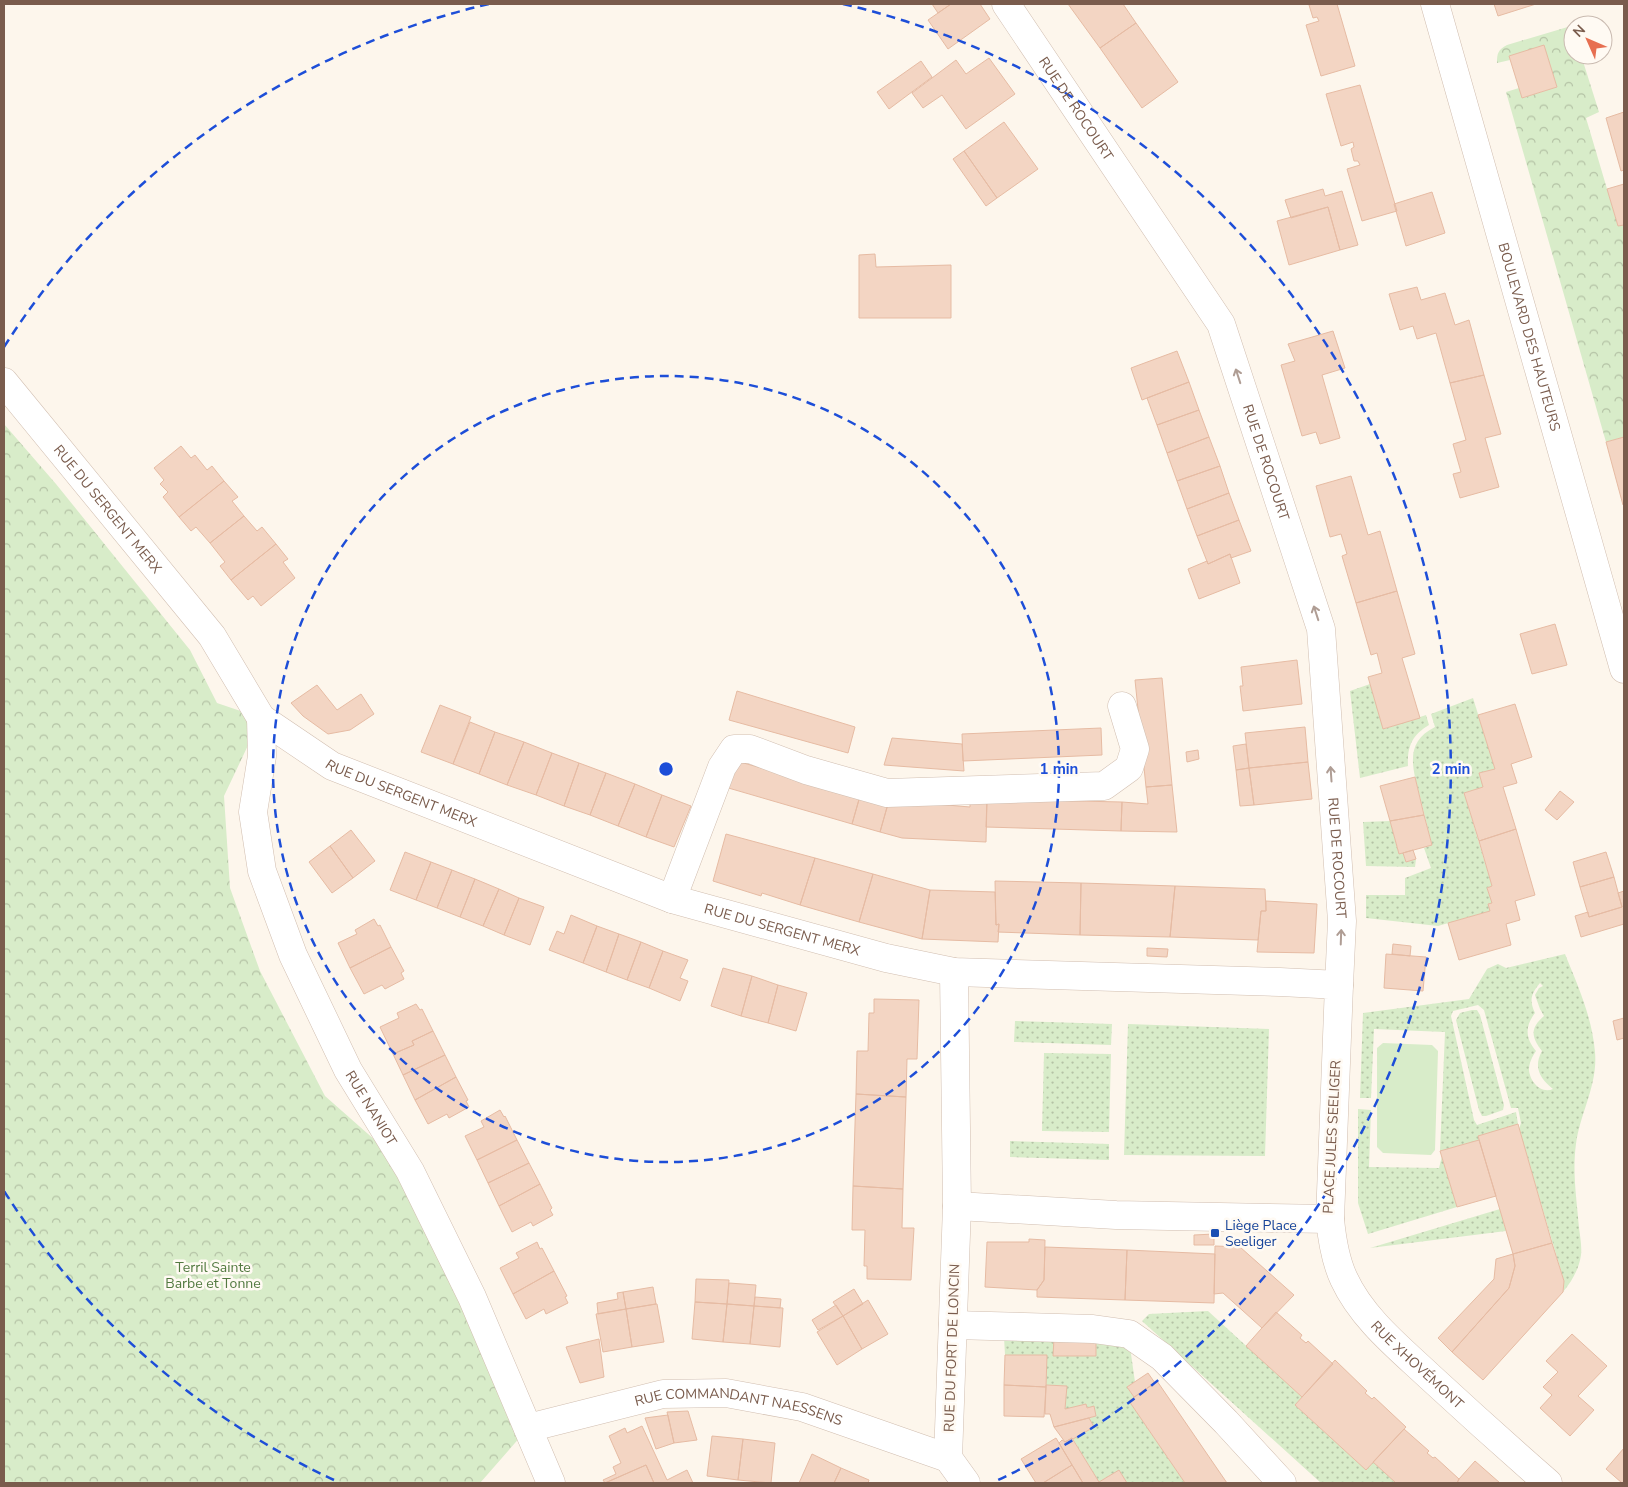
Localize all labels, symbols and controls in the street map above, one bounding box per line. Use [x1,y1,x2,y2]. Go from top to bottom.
north arrow [1563,15,1613,65]
text: N [1569,21,1590,42]
street label: RUE DE ROCOURT [1035,53,1118,165]
street label: BOULEVARD DES HAUTEURS [1494,240,1565,434]
one-way arrow [1233,368,1242,384]
street label: RUE DE ROCOURT [1238,402,1294,523]
street label: RUE DU SERGENT MERX [50,441,166,577]
one-way arrow [1311,606,1320,621]
street label: RUE DU SERGENT MERX [322,755,480,831]
text: 1 min [1040,759,1078,779]
text: 2 min [1432,759,1470,779]
centre of rings [657,760,675,778]
one-way arrow [1327,767,1336,783]
street label: RUE DE ROCOURT [1324,797,1351,920]
street label: RUE DU SERGENT MERX [702,899,862,960]
one-way arrow [1336,929,1346,945]
street label: PLACE JULES SEELIGER [1318,1060,1346,1214]
street label: RUE NANIOT [341,1067,402,1149]
place label: Liège Place Seeliger [1225,1216,1297,1251]
marker: Liège Place Seeliger [1209,1227,1221,1239]
park label: Terril Sainte Barbe et Tonne [165,1258,261,1293]
street label: RUE DU FORT DE LONCIN [940,1263,964,1433]
street label: RUE XHOVÉMONT [1367,1316,1468,1413]
street label: RUE COMMANDANT NAESSENS [632,1383,845,1430]

